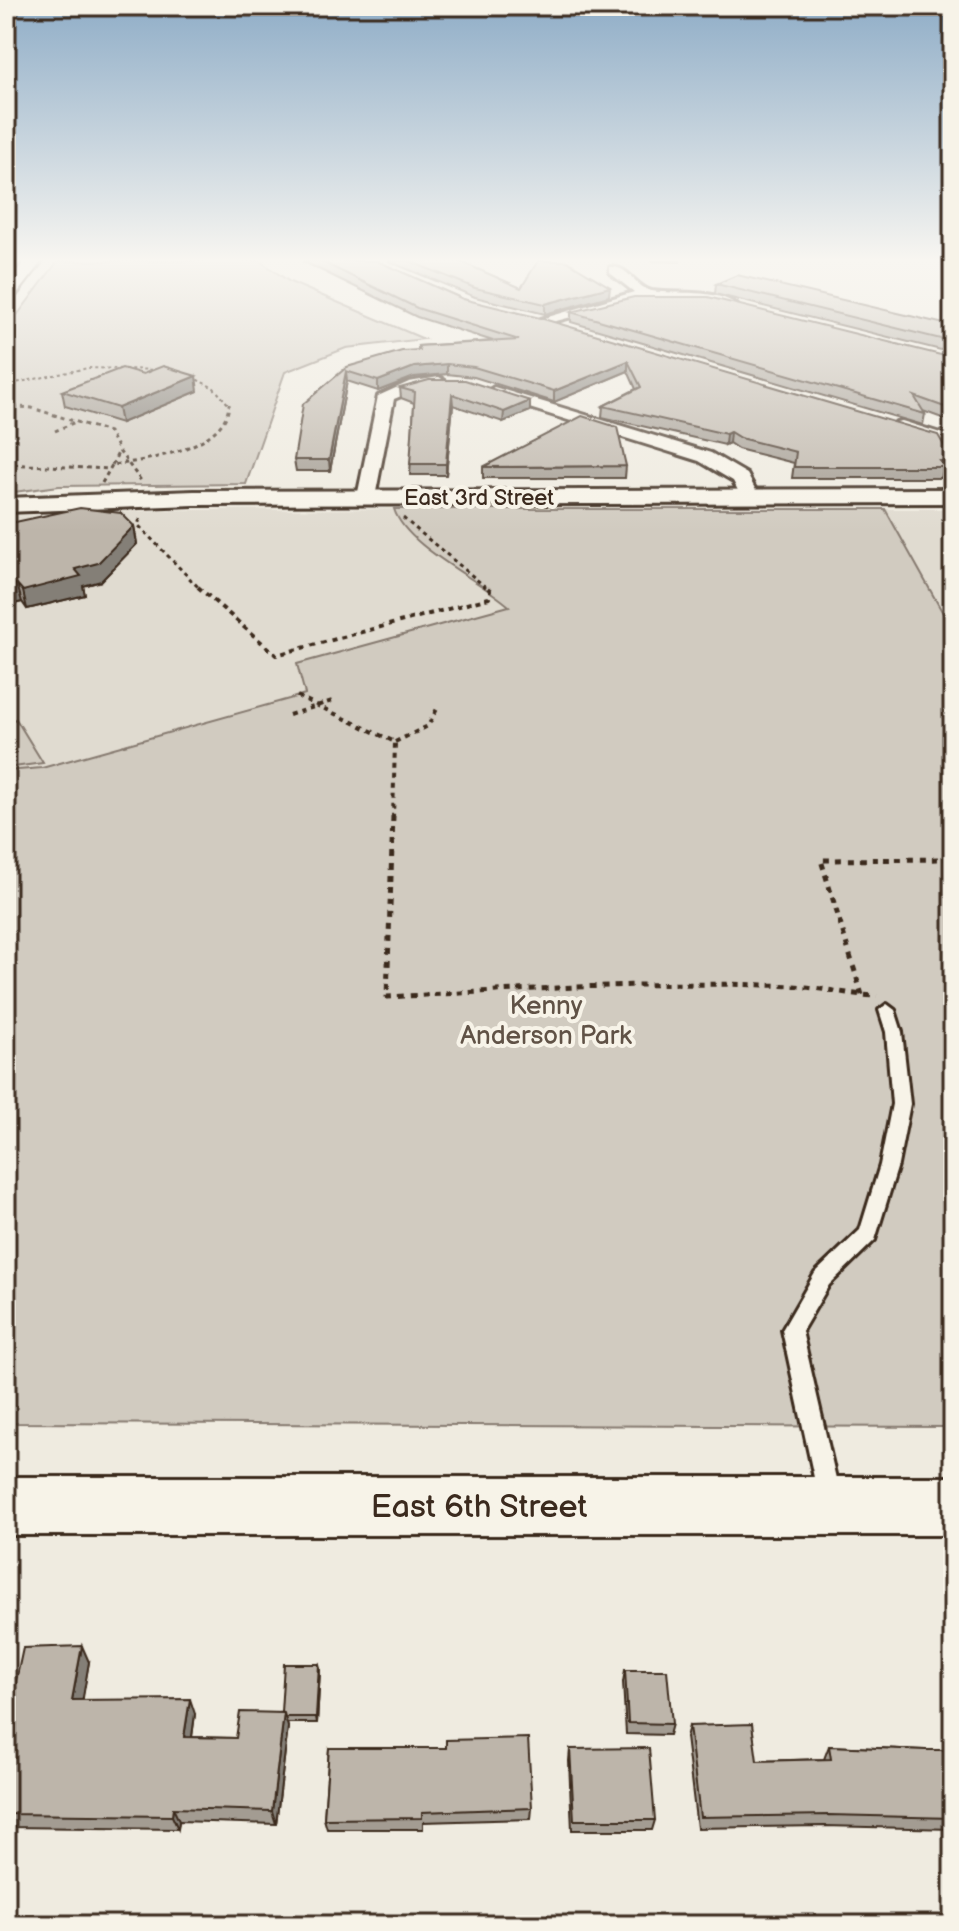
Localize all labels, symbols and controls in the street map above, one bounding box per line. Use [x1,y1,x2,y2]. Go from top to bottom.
street label: East 3rd Street [404,485,554,512]
park label: Kenny Anderson Park [460,991,632,1052]
street label: East 6th Street [371,1488,587,1527]

